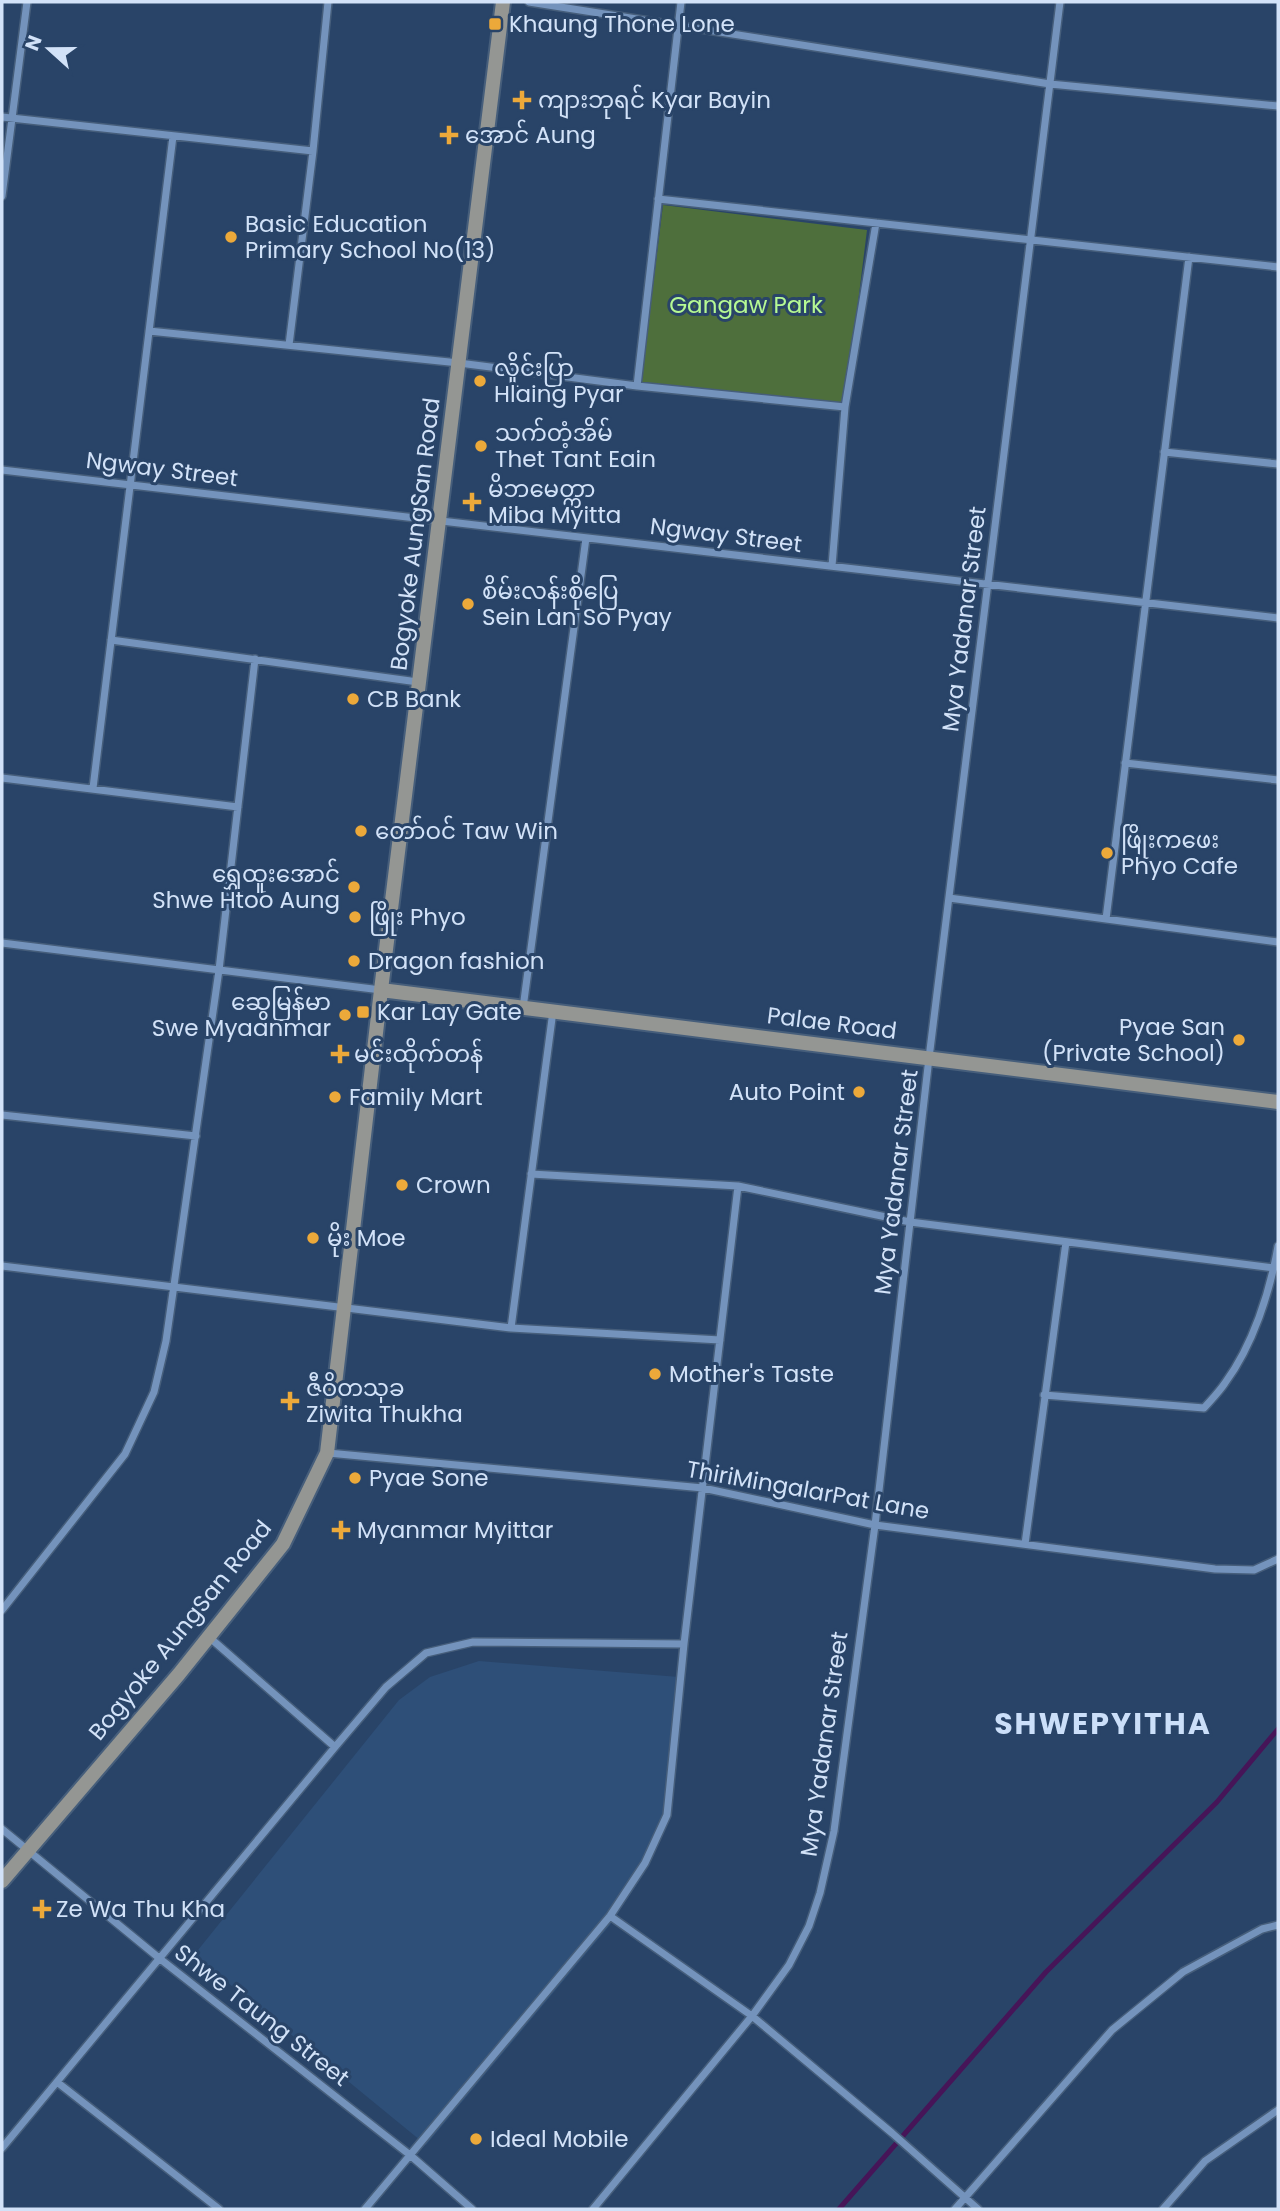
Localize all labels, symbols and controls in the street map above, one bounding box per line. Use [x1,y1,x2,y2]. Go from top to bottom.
place label: Khaung Thone Lone [509,8,735,40]
north arrow [14,14,84,84]
marker: Khaung Thone Lone [487,16,503,32]
text: N [18,32,49,55]
place label: ကျားဘုရင် Kyar Bayin [538,84,771,119]
marker: ကျားဘုရင် Kyar Bayin [512,90,532,110]
place label: အောင် Aung [465,119,596,151]
marker: အောင် Aung [439,125,459,145]
place label: Basic Education Primary School No(13) [245,208,496,266]
marker: Basic Education Primary School No(13) [223,229,239,245]
park label: Gangaw Park [669,289,823,321]
place label: လှိုင်းပြာ Hlaing Pyar [494,352,624,410]
marker: လှိုင်းပြာ Hlaing Pyar [472,373,488,389]
street label: Bogyoke AungSan Road [382,396,448,672]
place label: သက်တံ့အိမ် Thet Tant Eain [495,417,656,475]
marker: သက်တံ့အိမ် Thet Tant Eain [473,438,489,454]
street label: Ngway Street [84,444,240,494]
place label: မိဘမေတ္တာ Miba Myitta [488,473,621,531]
marker: မိဘမေတ္တာ Miba Myitta [462,492,482,512]
street label: Mya Yadanar Street [934,504,994,734]
street label: Ngway Street [648,510,804,560]
place label: စိမ်းလန်းစိုပြေ Sein Lan So Pyay [482,575,672,633]
marker: စိမ်းလန်းစိုပြေ Sein Lan So Pyay [460,596,476,612]
place label: CB Bank [367,683,461,715]
marker: CB Bank [345,691,361,707]
place label: တော်ဝင် Taw Win [375,815,558,847]
marker: တော်ဝင် Taw Win [353,823,369,839]
place label: ဖြိုးကဖေး Phyo Cafe [1121,824,1238,882]
marker: ဖြိုးကဖေး Phyo Cafe [1099,845,1115,861]
place label: ရွှေထူးအောင် Shwe Htoo Aung [152,858,340,916]
marker: ရွှေထူးအောင် Shwe Htoo Aung [346,879,362,895]
place label: ဖြိုး Phyo [369,901,466,936]
marker: ဖြိုး Phyo [347,909,363,925]
place label: Dragon fashion [368,945,544,977]
marker: Dragon fashion [346,953,362,969]
place label: ဆွေမြန်မာ Swe Myaanmar [152,986,331,1044]
place label: Kar Lay Gate [377,996,522,1028]
street label: Palae Road [765,999,899,1047]
marker: Kar Lay Gate [355,1004,371,1020]
marker: ဆွေမြန်မာ Swe Myaanmar [337,1007,353,1023]
place label: Pyae San (Private School) [1042,1011,1225,1069]
marker: Pyae San (Private School) [1231,1032,1247,1048]
place label: မင်းထိုက်တန် [354,1038,483,1073]
marker: မင်းထိုက်တန် [332,1046,348,1062]
street label: Mya Yadanar Street [866,1067,926,1297]
place label: Auto Point [729,1076,845,1108]
place label: Family Mart [349,1081,483,1113]
marker: Auto Point [851,1084,867,1100]
marker: Family Mart [327,1089,343,1105]
place label: Crown [416,1169,491,1201]
marker: Crown [394,1177,410,1193]
place label: မိုး Moe [327,1222,405,1257]
marker: မိုး Moe [305,1230,321,1246]
place label: Mother's Taste [669,1358,834,1390]
marker: Mother's Taste [647,1366,663,1382]
place label: ဇီဝိတသုခ Ziwita Thukha [306,1372,463,1430]
marker: ဇီဝိတသုခ Ziwita Thukha [280,1391,300,1411]
street label: ThiriMingalarPat Lane [684,1453,932,1527]
place label: Pyae Sone [369,1462,488,1494]
marker: Pyae Sone [347,1470,363,1486]
street label: Bogyoke AungSan Road [81,1513,279,1747]
place label: Myanmar Myittar [357,1514,553,1546]
marker: Myanmar Myittar [331,1520,351,1540]
street label: Mya Yadanar Street [792,1629,856,1859]
district label: SHWEPYITHA [994,1702,1212,1745]
place label: Ze Wa Thu Kha [56,1893,225,1925]
marker: Ze Wa Thu Kha [34,1901,50,1917]
street label: Shwe Taung Street [168,1937,356,2093]
place label: Ideal Mobile [490,2123,628,2155]
marker: Ideal Mobile [468,2131,484,2147]

